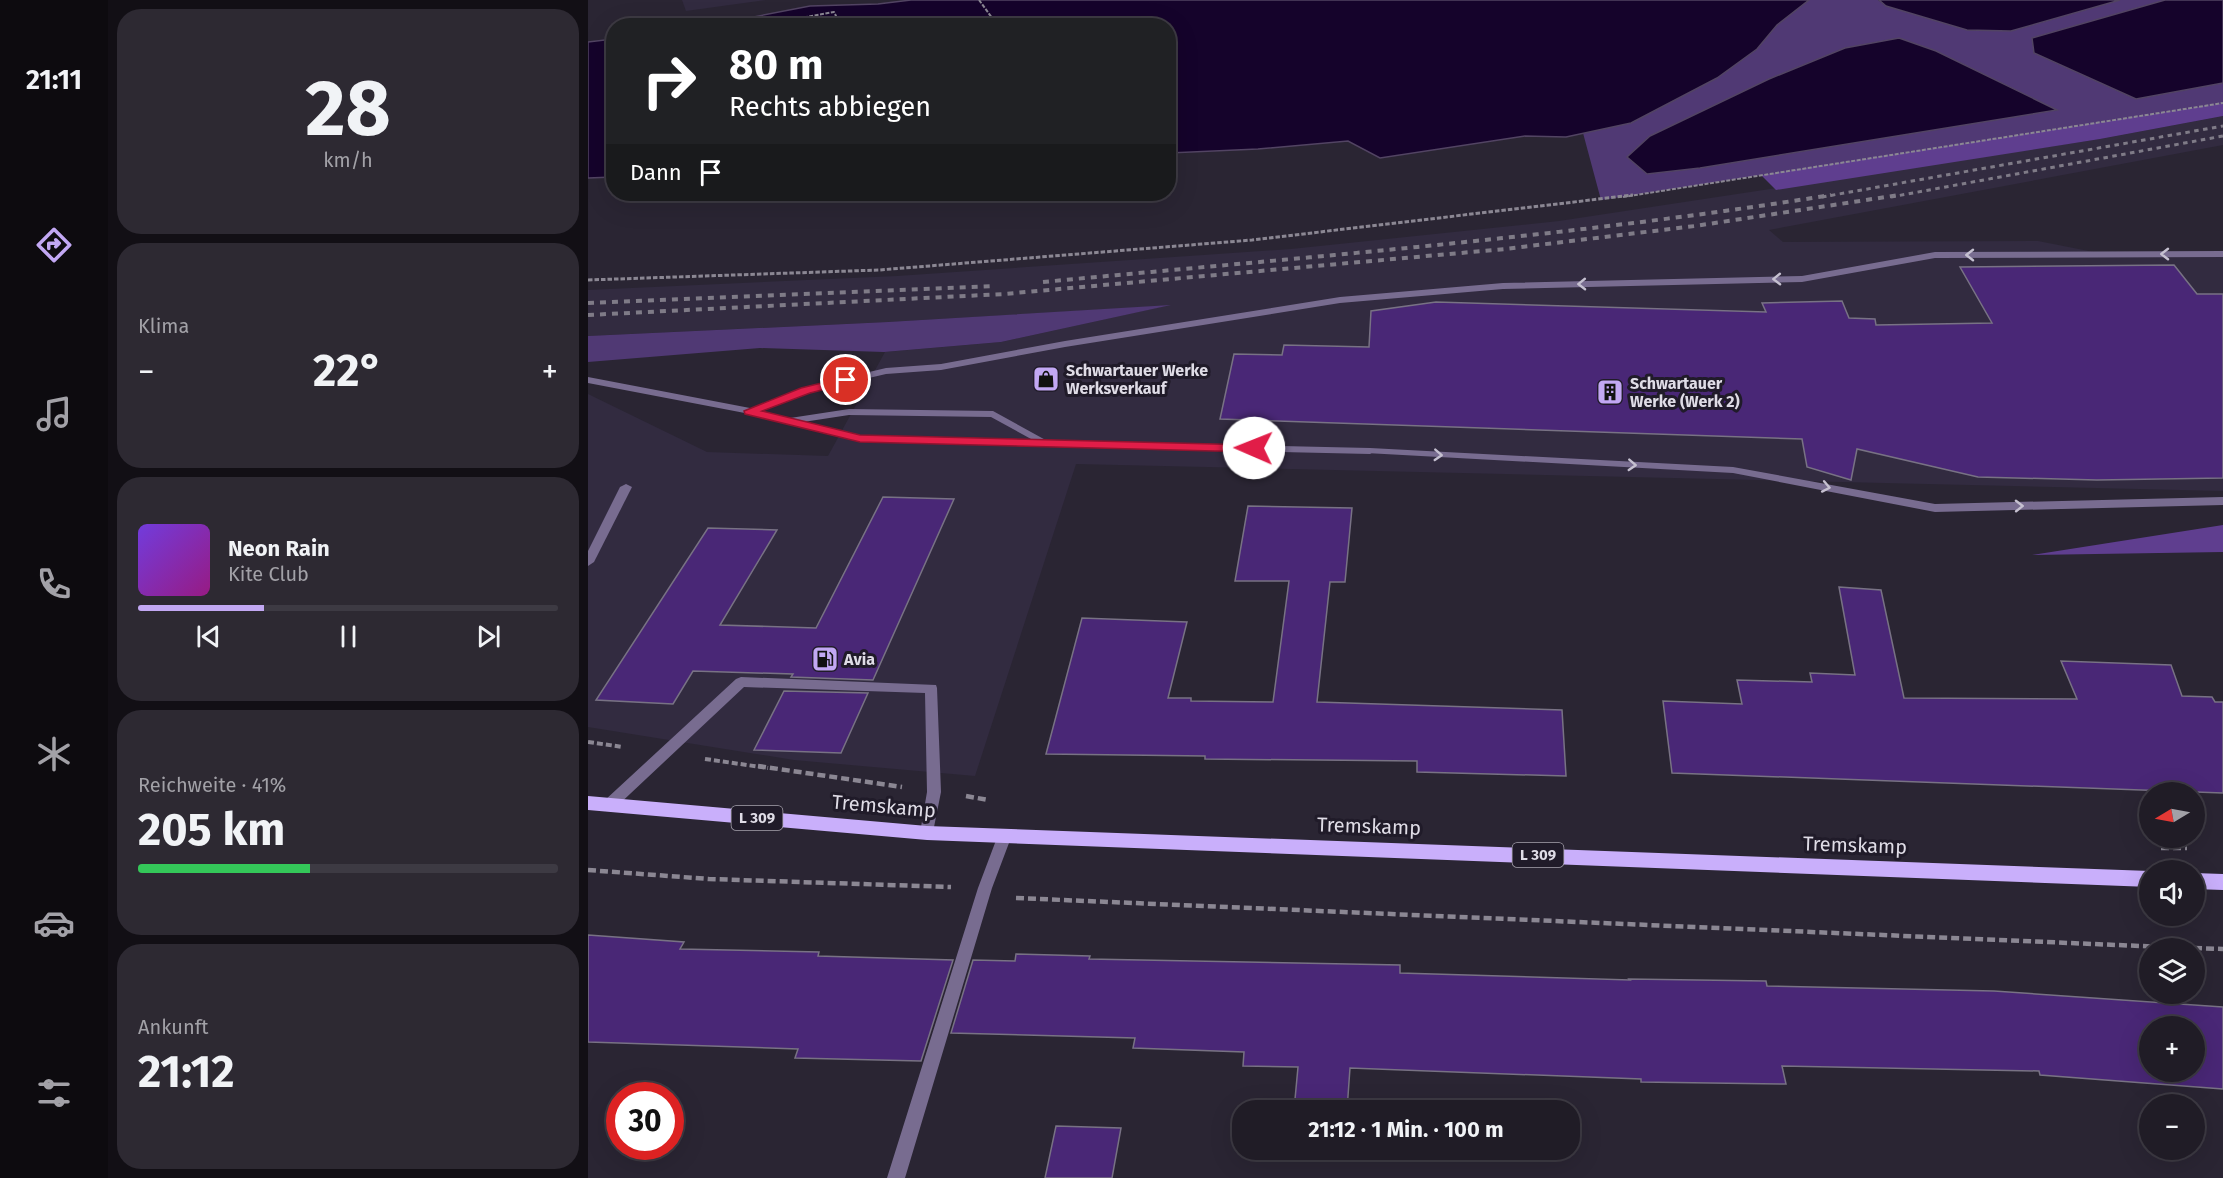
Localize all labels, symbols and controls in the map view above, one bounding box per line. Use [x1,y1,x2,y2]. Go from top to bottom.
text: 80 m [729,40,823,90]
icon: right [630,42,708,120]
text: 28 [305,62,391,156]
text: 21:11 [26,64,82,96]
text: Rechts abbiegen [729,91,931,123]
text: km/h [323,148,373,172]
icon: arrive [694,156,727,189]
text: Dann [630,159,682,186]
icon: directions [33,224,75,266]
one-way arrow [2160,248,2169,260]
one-way arrow [1965,249,1974,261]
one-way arrow [1772,273,1781,286]
one-way arrow [1577,278,1586,290]
text: Klima [138,314,189,338]
text: 22° [313,344,383,398]
text: − [138,352,155,392]
text: + [542,352,558,392]
pin [820,354,871,405]
place label: Schwartauer Werke Werksverkauf [1066,361,1208,398]
icon: arrive [829,363,862,396]
shop icon: Schwartauer Werke Werksverkauf [1031,364,1061,394]
place label: Schwartauer Werke (Werk 2) [1630,374,1740,411]
building icon: Schwartauer Werke (Werk 2) [1595,377,1625,407]
icon: music [33,393,75,435]
position arrow [1222,416,1286,480]
one-way arrow [1433,448,1442,461]
one-way arrow [1628,458,1637,471]
one-way arrow [1820,480,1830,493]
one-way arrow [2014,499,2023,512]
text: Neon Rain [228,535,330,562]
text: Kite Club [228,562,309,586]
icon: phone [33,563,75,605]
icon: previous [192,620,225,653]
icon: pause [332,620,365,653]
icon: next [472,620,505,653]
fuel station icon: Avia [810,644,840,674]
place label: Avia [843,650,875,669]
icon: climate [33,733,75,775]
text: Reichweite · 41% [138,773,286,797]
north arrow [2139,782,2205,848]
map controls [2139,782,2205,1160]
street label: Tremskamp [831,790,937,822]
text: 205 km [138,803,285,857]
road number: L 309 [732,806,783,830]
street label: Tremskamp [1317,812,1421,840]
street label: Tremskamp [1803,831,1907,859]
road number: L 309 [1512,843,1564,867]
button: sound [2139,860,2205,926]
icon: car [33,902,75,944]
button: layers [2139,938,2205,1004]
text: Ankunft [138,1015,209,1039]
button: + [2139,1016,2205,1082]
text: 21:12 [138,1045,235,1099]
icon: filters [33,1072,75,1114]
speed limit sign: 30 [606,1082,684,1160]
button: − [2139,1094,2205,1160]
text: 21:12 · 1 Min. · 100 m [1308,1116,1504,1143]

